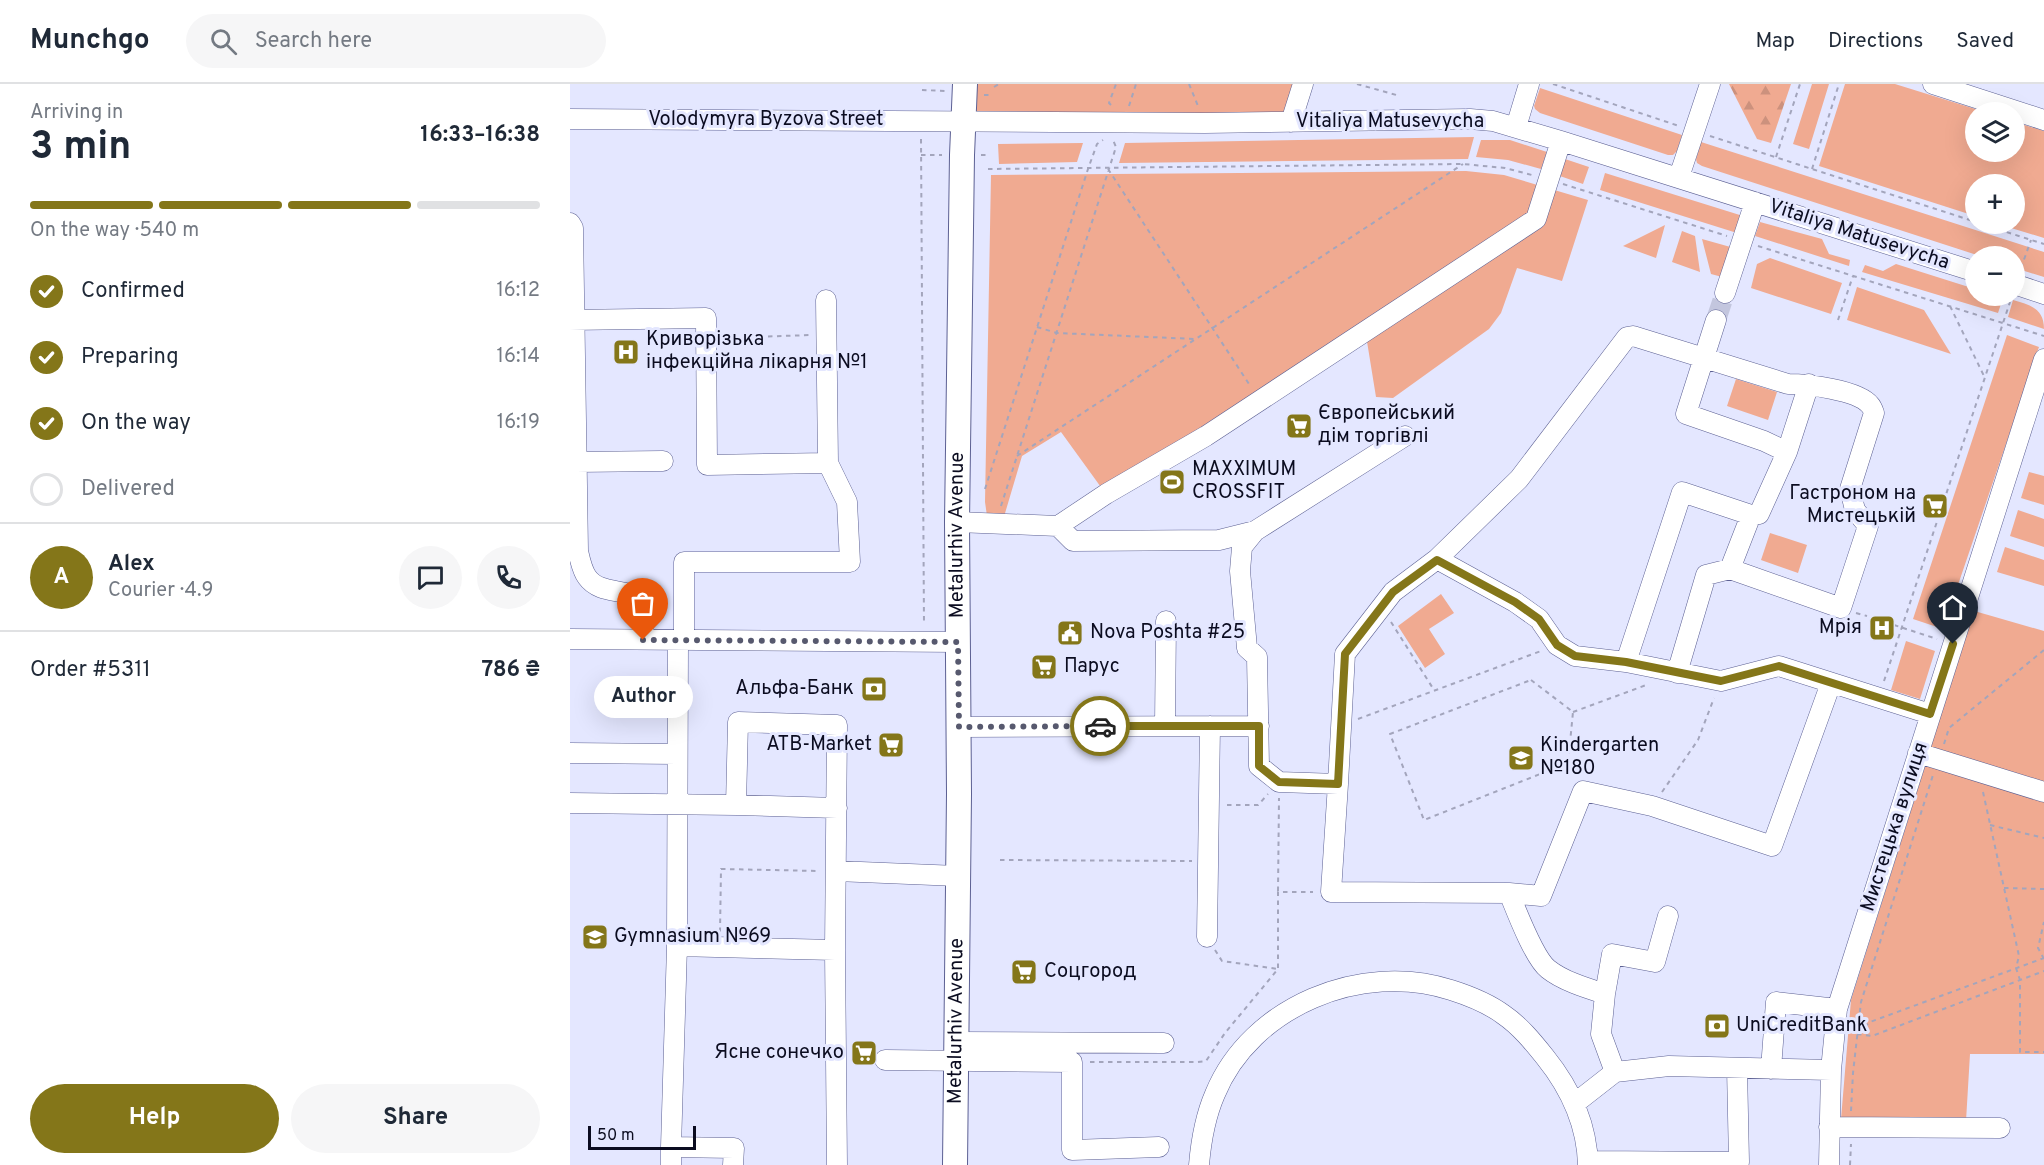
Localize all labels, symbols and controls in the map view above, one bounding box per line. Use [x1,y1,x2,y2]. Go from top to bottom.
search box [186,14,606,68]
text: Munchgo [30,23,150,59]
icon: search [207,25,240,58]
text: Search here [255,28,372,55]
text: Map [1755,28,1795,55]
text: Directions [1828,28,1923,55]
text: Saved [1956,28,2014,55]
text: Arriving in [30,100,123,126]
map controls [1965,102,2025,306]
button: layers [1965,102,2025,162]
street label: Volodymyra Byzova Street [648,107,884,133]
street label: Vitaliya Matusevycha [1296,109,1484,135]
text: 16:33–16:38 [420,122,540,149]
text: 3 min [30,124,131,173]
button: + [1965,174,2025,234]
street label: Vitaliya Matusevycha [1765,194,1953,276]
text: On the way · 540 m [30,218,199,244]
button: − [1965,246,2025,306]
icon: check [30,275,63,308]
text: Confirmed [81,278,185,305]
text: 16:12 [496,278,540,304]
place label: Криворізька інфекційна лікарня №1 [646,327,868,376]
hospital icon: Криворізька інфекційна лікарня №1 [611,337,641,367]
icon: check [30,341,63,374]
text: Preparing [81,344,179,371]
text: 16:14 [497,344,540,370]
place label: Європейський дім торгівлі [1318,401,1455,450]
icon: check [30,407,63,440]
text: On the way [81,410,191,437]
text: 16:19 [497,410,540,436]
supermarket icon: Європейський дім торгівлі [1284,411,1314,441]
street label: Metalurhiv Avenue [944,452,971,618]
place label: MAXXIMUM CROSSFIT [1192,457,1296,506]
sports icon: MAXXIMUM CROSSFIT [1157,467,1187,497]
text: Delivered [81,476,175,503]
place label: Гастроном на Мистецькій [1789,481,1916,530]
supermarket icon: Гастроном на Мистецькій [1920,491,1950,521]
button: chat [399,546,462,609]
button: phone [477,546,540,609]
text: Alex [108,551,155,578]
text: A [54,564,69,591]
text: Courier · 4.9 [108,578,213,604]
pin [617,578,668,640]
pin [1927,582,1978,644]
icon: bag [626,587,659,620]
icon: home [1936,591,1969,624]
hospital icon: Мрія [1867,613,1897,643]
place label: Мрія [1819,615,1862,641]
public building icon: Nova Poshta #25 [1055,618,1085,648]
place label: Nova Poshta #25 [1090,620,1245,646]
supermarket icon: Парус [1029,652,1059,682]
place label: Парус [1064,654,1120,680]
text: Order #5311 [30,657,151,684]
text: 786 ₴ [482,657,540,684]
bank icon: Альфа-Банк [859,674,889,704]
callout: Author [593,676,692,718]
place label: Альфа-Банк [735,676,854,702]
text: Author [611,684,676,710]
courier [1070,696,1130,756]
icon: car [1084,710,1117,743]
supermarket icon: ATB-Market [876,730,906,760]
place label: ATB-Market [766,732,872,758]
place label: Kindergarten №180 [1540,733,1659,782]
street label: Мистецька вулиця [1855,739,1935,915]
school or university icon: Kindergarten №180 [1506,743,1536,773]
school or university icon: Gymnasium №69 [580,922,610,952]
place label: Gymnasium №69 [614,924,771,950]
street label: Metalurhiv Avenue [943,938,970,1104]
supermarket icon: Соцгород [1009,957,1039,987]
place label: Соцгород [1044,959,1137,985]
bank icon: UniCreditBank [1702,1011,1732,1041]
place label: UniCreditBank [1736,1013,1867,1039]
supermarket icon: Ясне сонечко [849,1038,879,1068]
place label: Ясне сонечко [714,1040,844,1066]
button: Help [30,1084,279,1153]
button: Share [291,1084,540,1153]
scale bar [588,1123,696,1150]
text: 50 m [597,1126,635,1146]

